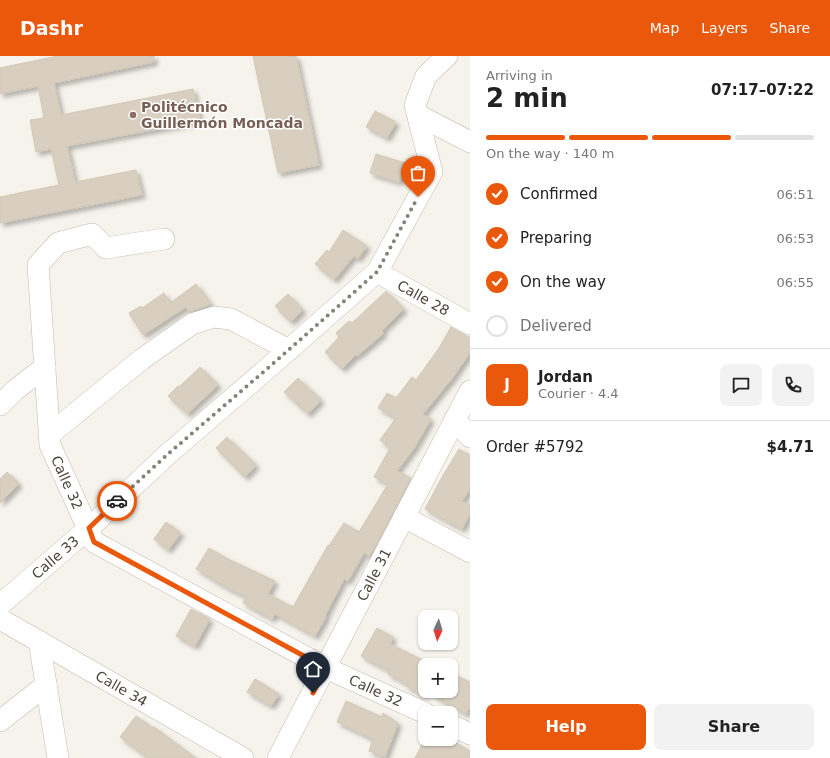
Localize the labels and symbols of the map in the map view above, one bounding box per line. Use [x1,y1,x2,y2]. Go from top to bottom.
place label: Politécnico Guillermón Moncada [141,99,303,131]
marker: Politécnico Guillermón Moncada [128,110,138,120]
pin [401,156,435,197]
street label: Calle 28 [394,277,452,319]
street label: Calle 32 [48,453,86,512]
courier [97,481,137,521]
street label: Calle 33 [28,533,82,582]
street label: Calle 31 [354,546,394,604]
north arrow [418,610,458,650]
pin [296,652,330,693]
street label: Calle 34 [93,667,150,710]
street label: Calle 32 [346,672,405,710]

